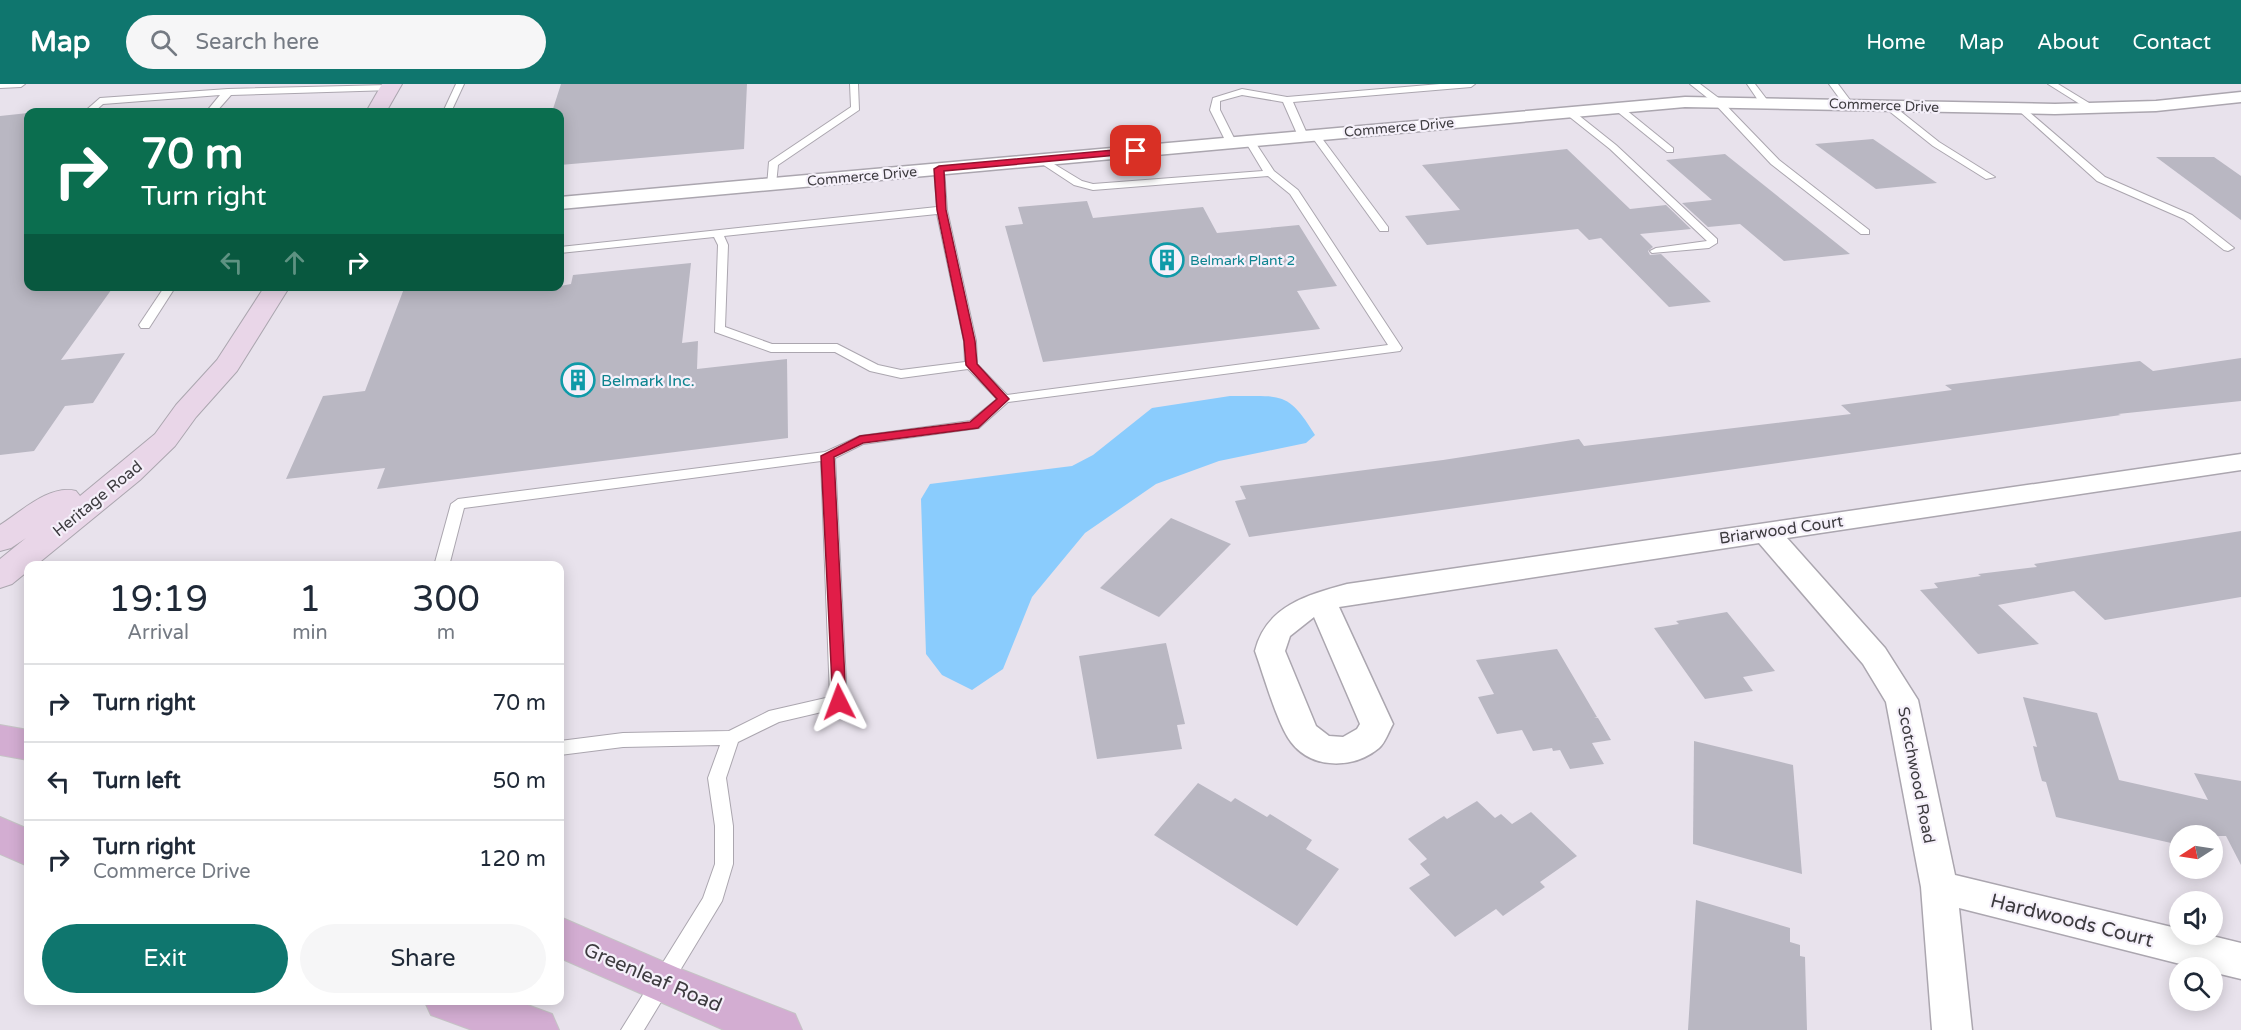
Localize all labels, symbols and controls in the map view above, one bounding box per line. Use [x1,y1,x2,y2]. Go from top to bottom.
search box [126,15,546,69]
text: Map [30,25,90,59]
icon: search [147,26,180,59]
text: Search here [195,29,319,55]
text: Home [1866,30,1926,55]
text: Map [1959,30,2004,55]
text: About [2037,30,2099,55]
text: Contact [2132,30,2211,55]
street label: Commerce Drive [1829,95,1939,116]
street label: Commerce Drive [1343,114,1455,141]
pin [1110,125,1161,176]
text: 70 m [141,129,243,180]
icon: right [42,132,120,210]
icon: arrive [1119,134,1152,167]
street label: Commerce Drive [806,163,918,190]
text: Turn right [141,180,267,213]
building icon: Belmark Plant 2 [1149,242,1185,278]
icon: left [215,246,248,279]
icon: ahead [278,246,311,279]
icon: right [341,246,374,279]
place label: Belmark Plant 2 [1190,252,1295,269]
building icon: Belmark Inc. [560,362,596,398]
place label: Belmark Inc. [601,371,695,391]
street label: Heritage Road [49,457,147,541]
street label: Briarwood Court [1718,511,1844,549]
text: 19:19 [108,578,208,621]
text: 1 [299,578,321,621]
text: 300 [412,578,480,621]
text: Arrival [127,621,189,645]
text: min [292,621,328,645]
text: m [437,621,455,645]
position arrow [807,670,871,734]
icon: right [42,687,75,720]
text: Turn right [93,690,195,716]
text: 70 m [492,690,546,716]
street label: Scotchwood Road [1893,705,1939,845]
icon: left [42,765,75,798]
text: Turn left [93,768,181,794]
text: 50 m [492,768,546,794]
north arrow [2169,825,2223,879]
map controls [2169,825,2223,1011]
text: Turn right [93,834,195,860]
icon: right [42,843,75,876]
text: 120 m [479,846,546,872]
text: Commerce Drive [93,860,251,884]
street label: Hardwoods Court [1988,889,2156,953]
button: sound [2169,891,2223,945]
button: Exit [42,924,288,993]
button: Share [300,924,546,993]
street label: Greenleaf Road [580,938,725,1018]
button: search [2169,957,2223,1011]

